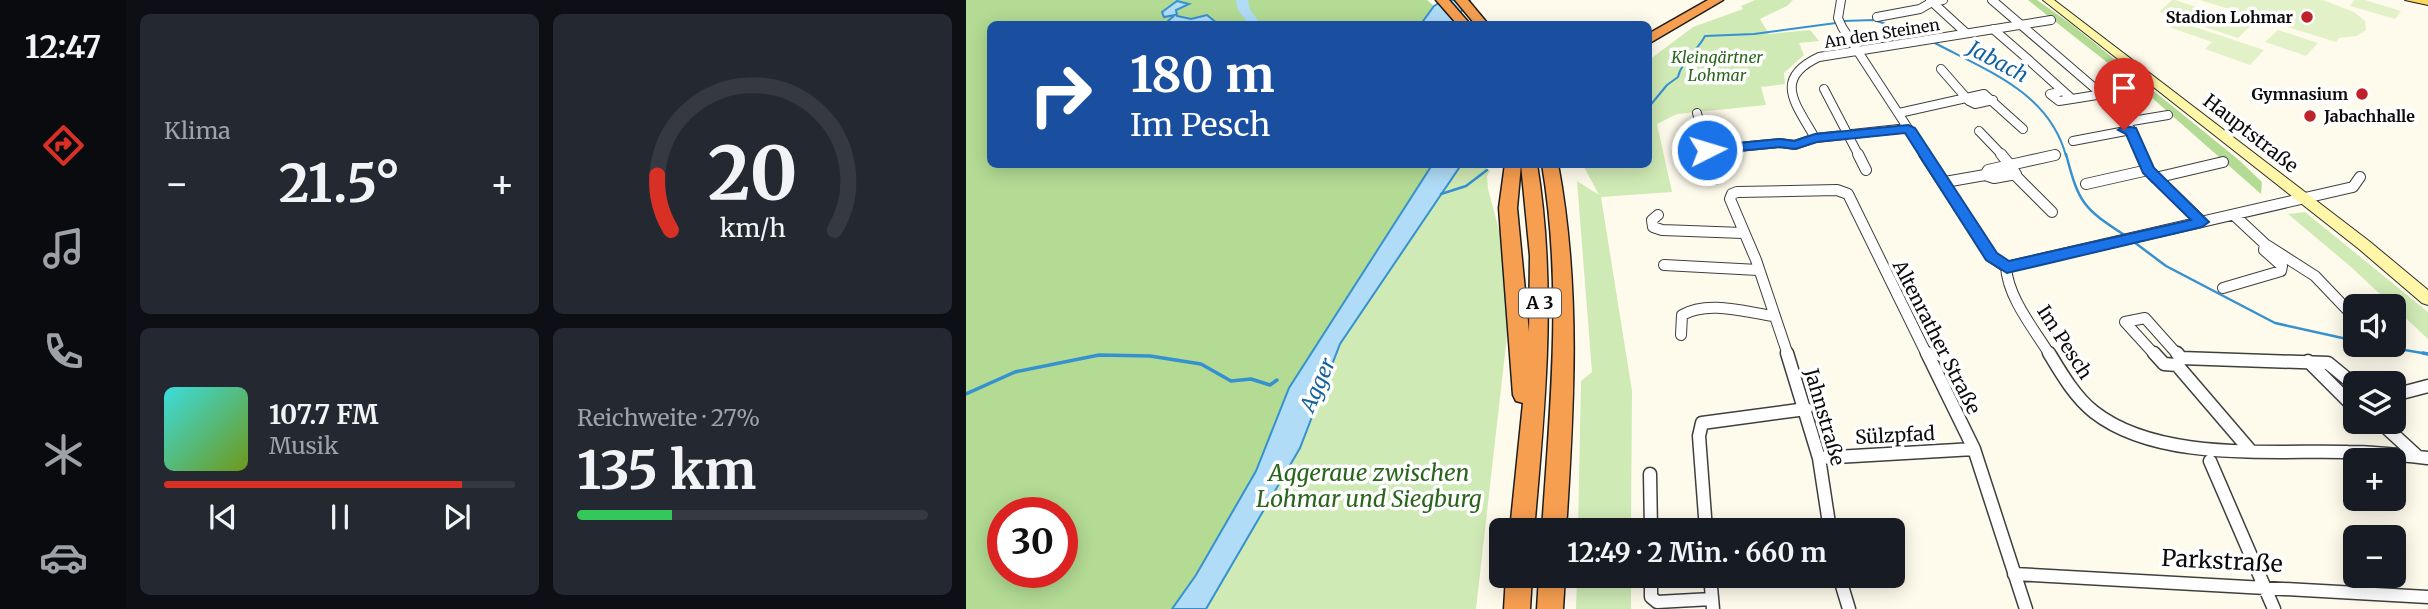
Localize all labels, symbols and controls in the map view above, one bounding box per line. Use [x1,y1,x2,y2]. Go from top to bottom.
place label: Stadion Lohmar [2166,7,2294,27]
marker: Stadion Lohmar [2299,9,2315,25]
street label: An den Steinen [1822,14,1942,52]
text: 12:47 [25,27,101,67]
water label: Jabach [1962,34,2033,89]
text: 180 m [1130,44,1275,105]
park label: Kleingärtner Lohmar [1670,47,1763,85]
icon: right [1015,49,1106,140]
pin [2094,58,2154,130]
icon: arrive [2105,69,2143,107]
place label: Gymnasium [2252,84,2348,104]
marker: Gymnasium [2354,86,2370,102]
street label: Hauptstraße [2199,88,2303,178]
text: Im Pesch [1130,105,1270,145]
place label: Jabachhalle [2323,106,2415,126]
marker: Jabachhalle [2302,108,2318,124]
position arrow [1670,113,1744,187]
text: Klima [164,116,231,145]
icon: directions [39,121,88,170]
text: 20 [708,128,798,220]
text: 21.5° [279,151,400,216]
text: − [164,160,189,207]
text: + [490,160,515,207]
text: km/h [719,212,786,244]
icon: music [39,224,88,273]
street label: Altenrather Straße [1887,255,1986,418]
road number: A 3 [1519,288,1561,318]
map controls [2343,294,2406,588]
button: sound [2343,294,2406,357]
street label: Im Pesch [2032,301,2098,384]
icon: phone [39,327,88,376]
water label: Agger [1293,353,1342,418]
street label: Jahnstraße [1799,365,1850,468]
button: layers [2343,371,2406,434]
text: 107.7 FM [269,398,379,431]
text: Reichweite · 27% [577,403,760,432]
street label: Sülzpfad [1854,421,1936,449]
icon: climate [39,430,88,479]
text: Musik [269,431,339,460]
text: 135 km [577,438,756,503]
button: + [2343,448,2406,511]
park label: Aggeraue zwischen Lohmar und Siegburg [1256,458,1482,513]
speed limit sign: 30 [987,497,1078,588]
icon: previous [204,498,242,536]
icon: pause [321,498,359,536]
icon: next [438,498,476,536]
button: − [2343,525,2406,588]
icon: car [39,533,88,582]
text: 12:49 · 2 Min. · 660 m [1567,536,1827,569]
street label: Parkstraße [2161,543,2283,578]

